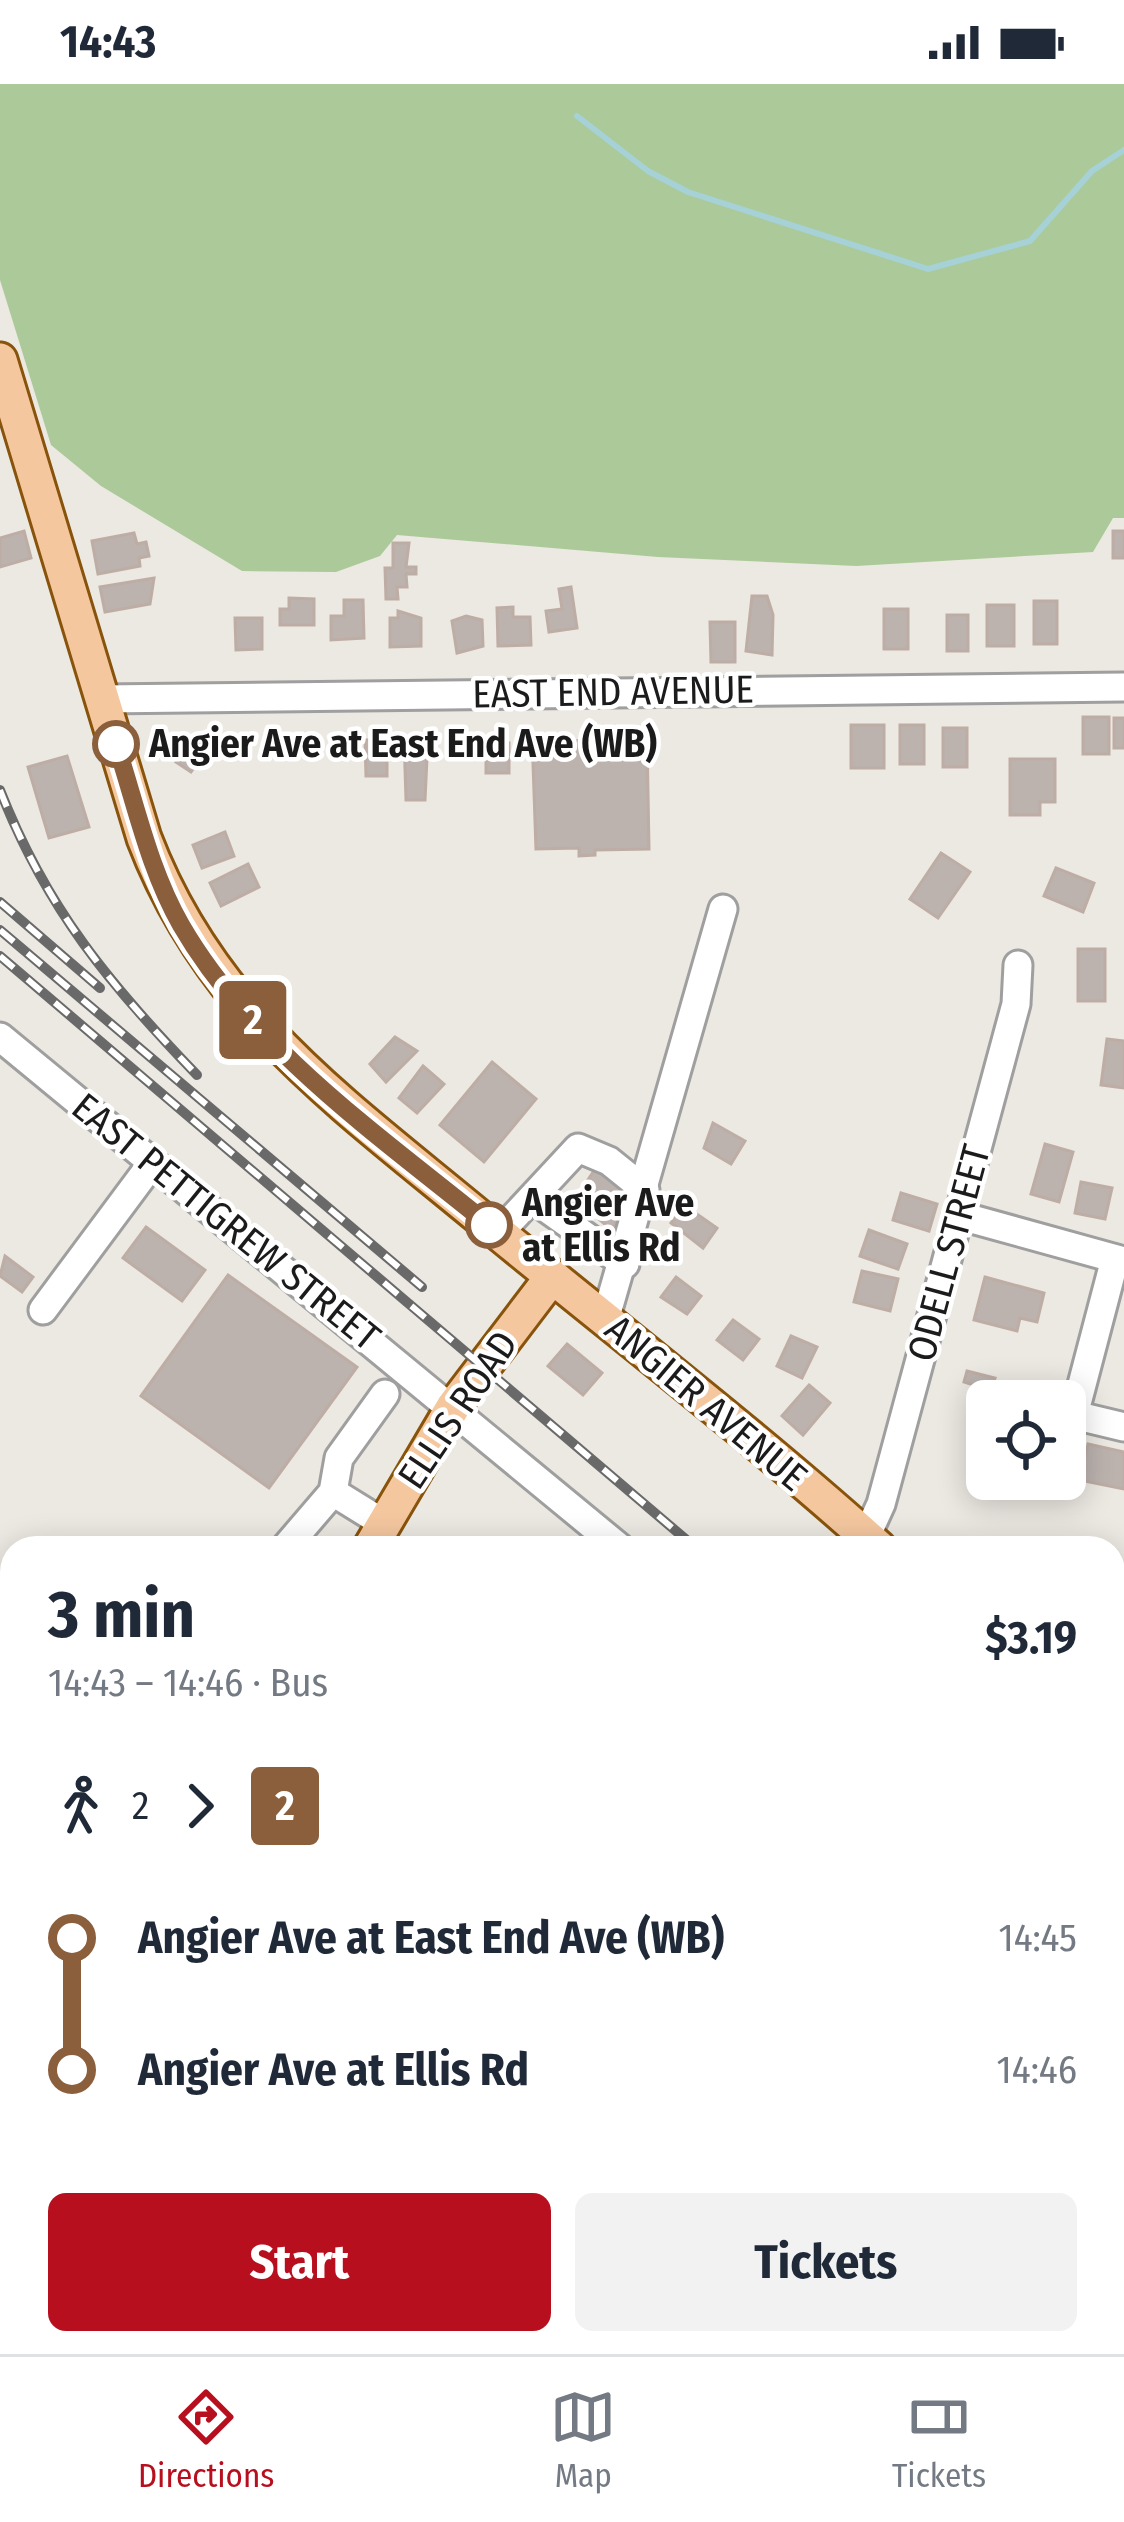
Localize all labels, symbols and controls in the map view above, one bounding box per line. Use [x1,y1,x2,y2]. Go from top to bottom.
text: 14:43 [60,15,156,69]
street label: EAST END AVENUE [472,667,754,717]
place label: Angier Ave at East End Ave (WB) [148,721,657,767]
marker: Angier Ave at East End Ave (WB) [94,722,138,766]
line badge: 2 [214,981,292,1059]
text: 2 [243,995,263,1045]
street label: EAST PETTIGREW STREET [63,1084,389,1360]
street label: ODELL STREET [898,1140,1000,1366]
place label: Angier Ave at Ellis Rd [521,1180,694,1271]
marker: Angier Ave at Ellis Rd [467,1203,511,1247]
street label: ANGIER AVENUE [596,1306,816,1500]
street label: ELLIS ROAD [389,1323,527,1497]
map controls [966,1380,1086,1500]
button: locate [966,1380,1086,1500]
text: 3 min [48,1575,195,1654]
text: $3.19 [985,1611,1077,1665]
text: 14:43 – 14:46 · Bus [48,1660,328,1706]
icon: walk [48,1773,114,1839]
icon: forward [167,1773,233,1839]
text: 2 [275,1781,295,1831]
text: 2 [132,1783,149,1829]
text: Angier Ave at East End Ave (WB) [138,1911,724,1965]
text: 14:45 [998,1915,1077,1961]
text: Angier Ave at Ellis Rd [138,2043,529,2097]
text: 14:46 [997,2047,1077,2093]
button: Start [48,2193,551,2331]
button: Tickets [575,2193,1077,2331]
tab: Directions [138,2384,274,2496]
tab: Map [550,2384,616,2496]
tab: Tickets [892,2384,986,2496]

